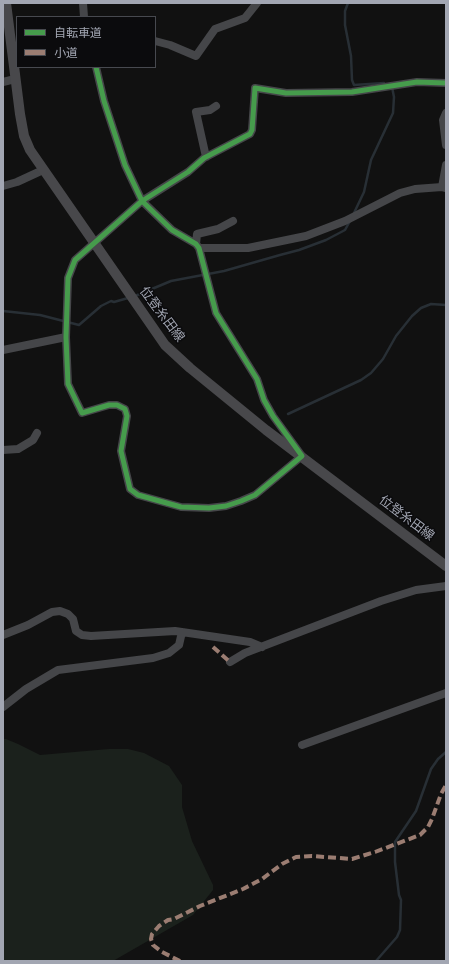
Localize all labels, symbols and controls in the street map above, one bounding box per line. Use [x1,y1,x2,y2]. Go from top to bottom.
legend [16,16,156,68]
text: 自転車道 [54,25,102,42]
text: 小道 [54,45,78,62]
street label: 位登糸田線 [135,284,187,346]
street label: 位登糸田線 [375,493,437,545]

